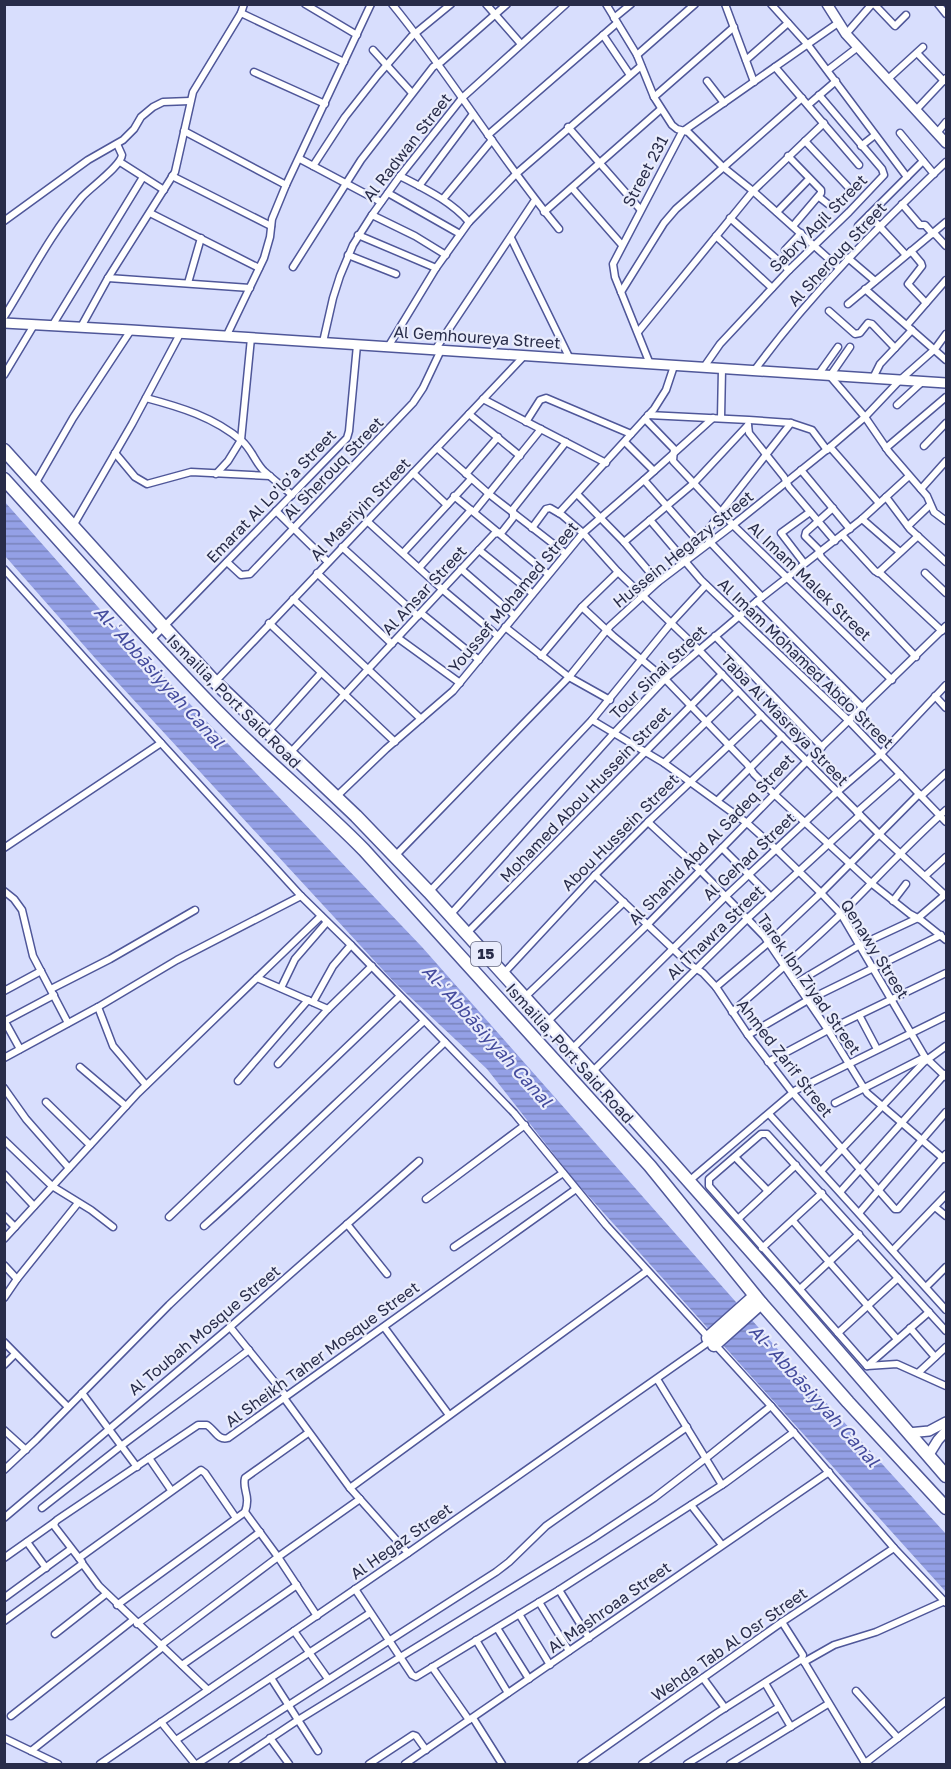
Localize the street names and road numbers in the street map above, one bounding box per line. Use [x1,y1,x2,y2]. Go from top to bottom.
street label: Al Radwan Street [358,89,456,205]
street label: Street 231 [618,132,672,210]
street label: Sabry Aqil Street [765,170,871,276]
street label: Al Sherouq Street [783,198,891,310]
street label: Al Gemhoureya Street [393,321,561,353]
street label: Al Sherouq Street [279,412,387,524]
street label: Emarat Al Lo'lo'a Street [202,425,340,567]
street label: Al Masriyin Street [306,453,414,565]
street label: Hussein Hegazy Street [609,486,757,612]
street label: Youssef Mohamed Street [444,517,582,677]
street label: Al Imam Malek Street [744,517,876,645]
street label: Al Ansar Street [377,541,471,639]
street label: Al Imam Mohamed Abdo Street [714,574,898,752]
street label: Tour Sinai Street [605,621,711,723]
street label: Ismailia, Port Said Road [163,630,305,772]
street label: Taba Al Masreya Street [717,650,853,790]
street label: Mohamed Abou Hussein Street [496,702,674,886]
street label: Al Shahid Abd Al Sadeq Street [624,749,798,929]
street label: Abou Hussein Street [558,770,682,894]
street label: Al Gehad Street [698,808,800,904]
street label: Al Thawra Street [662,880,768,984]
street label: Qenawy Street [836,896,914,1002]
street label: Tarek Ibn Ziyad Street [753,910,865,1058]
road number: 15 [471,942,501,966]
street label: Ismailia, Port Said Road [502,979,638,1127]
street label: Ahmed Zarif Street [733,995,837,1121]
street label: Al Toubah Mosque Street [124,1261,284,1399]
street label: Al Sheikh Taher Mosque Street [221,1277,423,1431]
street label: Al Hegaz Street [346,1499,456,1583]
street label: Al Mashroaa Street [544,1557,674,1657]
street label: Wehda Tab Al Osr Street [647,1583,811,1705]

